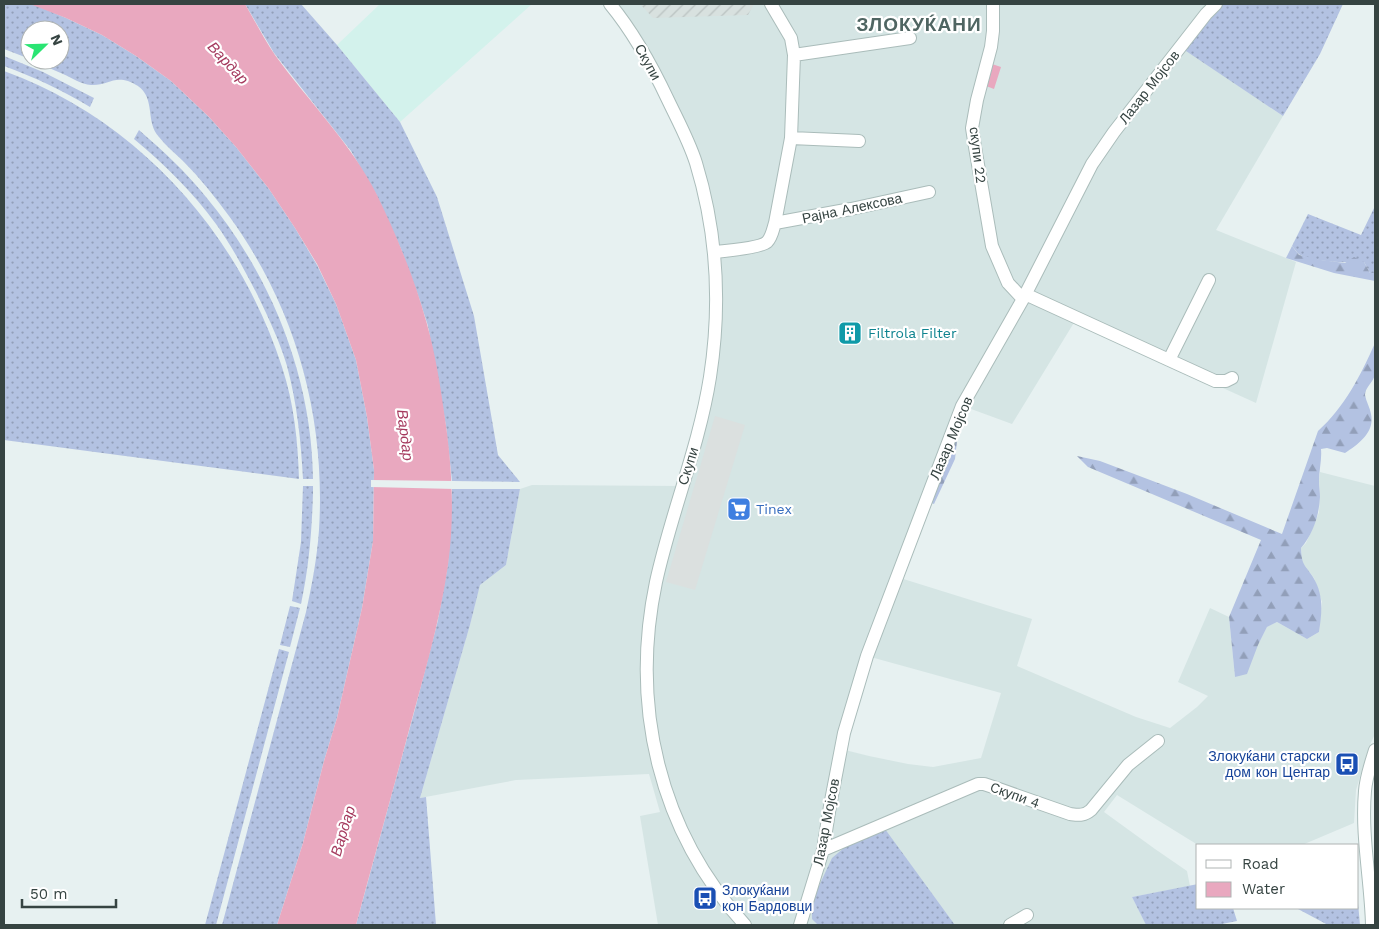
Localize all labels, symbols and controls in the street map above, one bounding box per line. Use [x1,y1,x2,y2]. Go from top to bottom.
district label: ЗЛОКУЌАНИ [856,13,982,36]
north arrow [20,20,70,70]
text: N [48,32,66,48]
water label: Вардар [204,38,252,88]
street label: Скупи [632,41,664,83]
street label: Лазар Мојсов [1115,47,1183,127]
street label: скупи 22 [967,126,989,184]
street label: Рајна Алексова [801,190,904,226]
building icon: Filtrola Filter [837,320,863,346]
place label: Filtrola Filter [868,325,957,341]
street label: Лазар Мојсов [926,394,976,482]
water label: Вардар [393,408,417,462]
street label: Скупи [675,445,701,487]
supermarket icon: Tinex [726,496,752,522]
place label: Tinex [756,501,792,517]
place label: Злокуќани старски дом кон Центар [1208,748,1330,780]
bus stop icon: Злокуќани старски дом кон Центар [1334,751,1360,777]
street label: Лазар Мојсов [810,777,842,867]
street label: Cкупи 4 [988,779,1042,811]
water label: Вардар [327,804,359,858]
legend [1196,844,1359,909]
text: Road [1242,855,1279,873]
scale bar [22,876,116,908]
text: Water [1242,880,1285,898]
place label: Злокуќани кон Бардовци [722,882,812,914]
text: 50 m [30,885,67,903]
bus stop icon: Злокуќани кон Бардовци [692,885,718,911]

